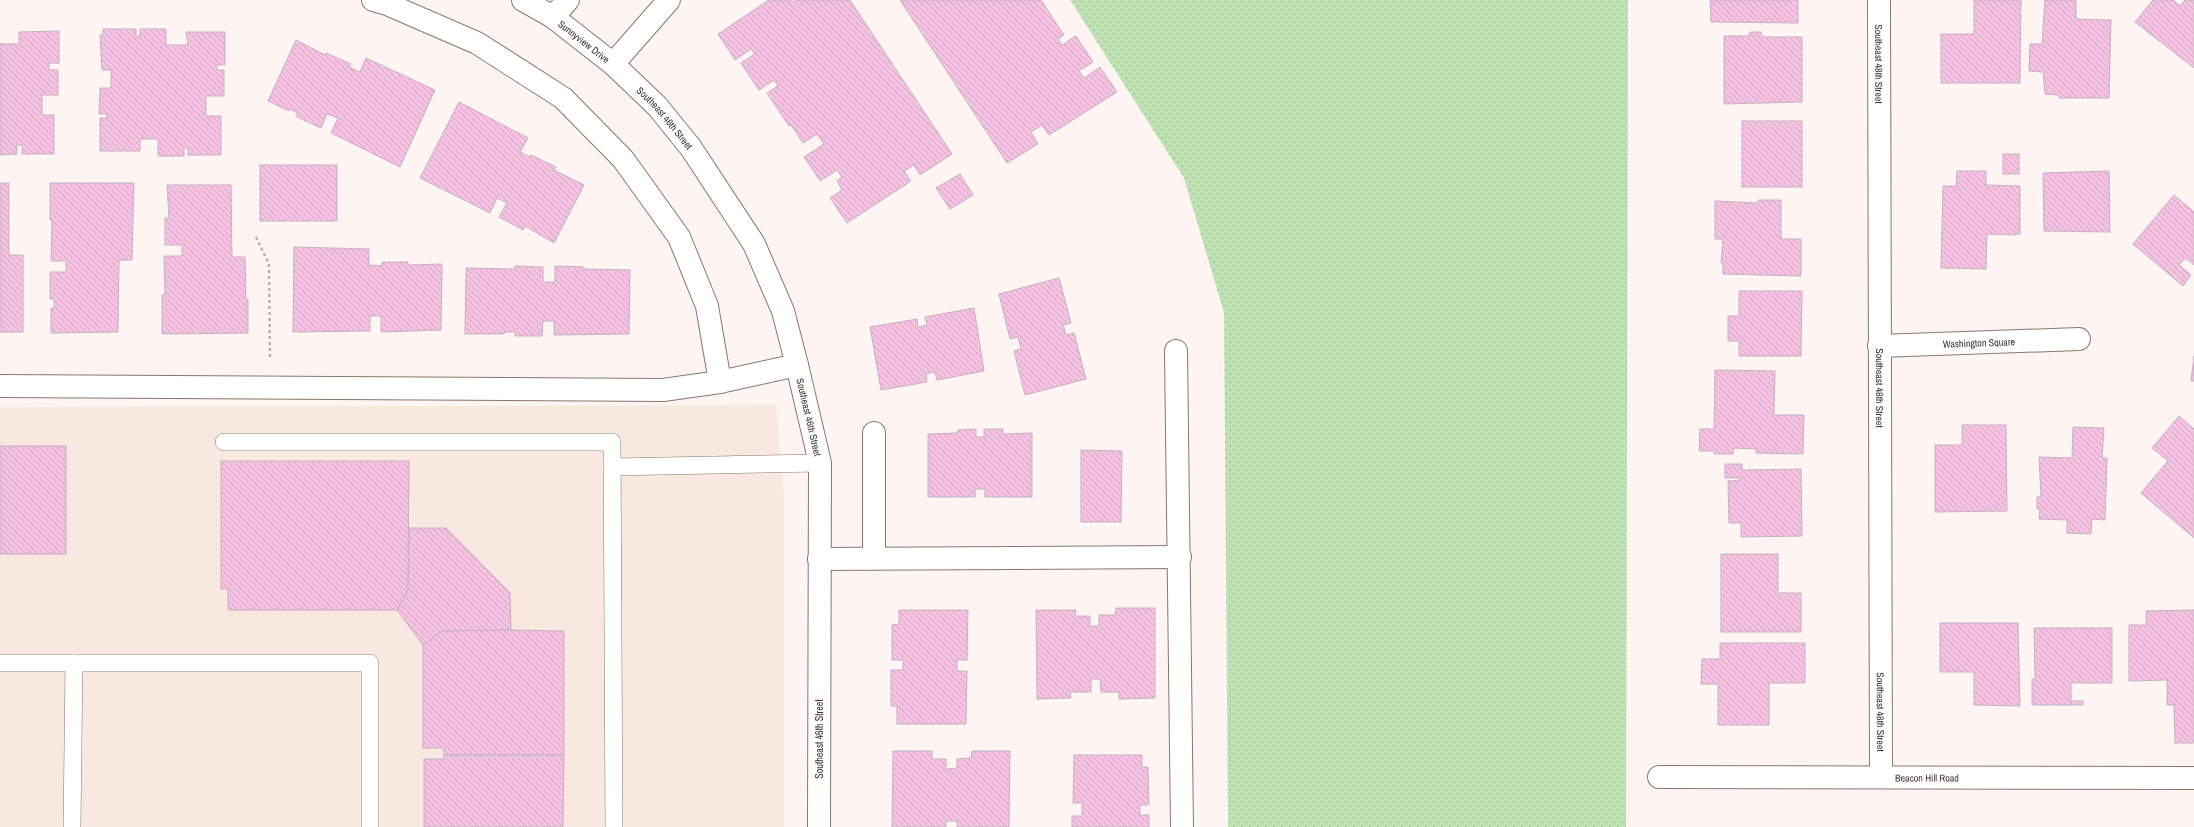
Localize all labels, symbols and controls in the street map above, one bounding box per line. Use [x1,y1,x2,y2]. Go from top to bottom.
street label: Sunnyview Drive [556,17,613,66]
street label: Southeast 48th Street [1873,24,1886,104]
street label: Southeast 46th Street [634,84,696,153]
street label: Washington Square [1943,335,2016,350]
street label: Southeast 48th Street [1873,348,1887,428]
street label: Southeast 46th Street [794,377,825,458]
street label: Southeast 48th Street [1874,672,1887,752]
street label: Southeast 46th Street [813,699,826,779]
street label: Beacon Hill Road [1895,771,1959,784]

